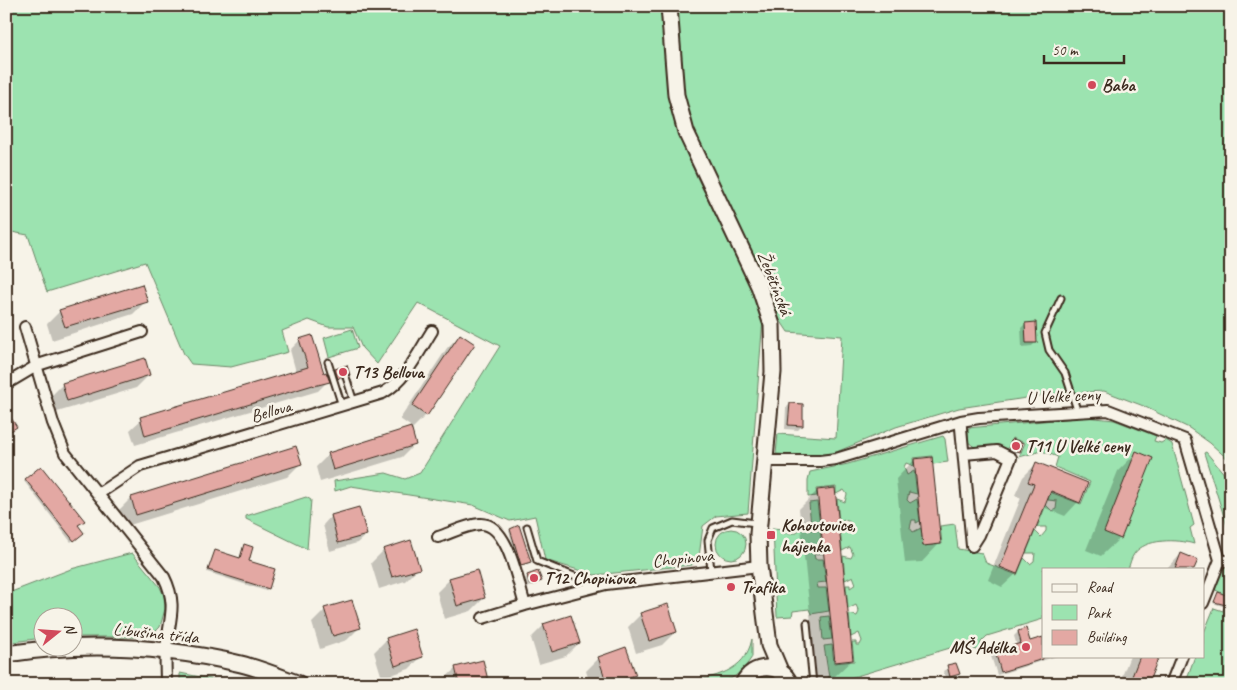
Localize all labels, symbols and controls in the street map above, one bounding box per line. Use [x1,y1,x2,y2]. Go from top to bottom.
scale bar [1044,32,1124,64]
text: 50 m [1052,41,1079,60]
place label: Baba [1102,74,1136,96]
marker: Baba [1086,79,1098,91]
street label: Žebětínská [753,248,798,320]
place label: T13 Bellova [353,361,425,383]
marker: T13 Bellova [337,366,349,378]
street label: U Velké ceny [1026,383,1102,409]
street label: Bellova [248,394,295,427]
place label: T11 U Velké ceny [1026,435,1131,457]
marker: T11 U Velké ceny [1010,440,1022,452]
place label: Kohoutovice, hájenka [781,514,856,557]
marker: Kohoutovice, hájenka [765,529,777,541]
street label: Chopinova [651,544,716,572]
place label: T12 Chopinova [544,567,637,589]
legend [1042,568,1204,658]
marker: T12 Chopinova [528,572,540,584]
place label: Trafika [741,576,786,598]
text: Road [1087,578,1114,597]
marker: Trafika [725,581,737,593]
text: Park [1087,604,1112,623]
north arrow [32,608,82,658]
street label: Libušina třída [112,618,201,649]
text: N [61,622,80,637]
text: Building [1087,628,1127,647]
place label: MŠ Adélka [950,636,1018,658]
marker: MŠ Adélka [1020,641,1032,653]

